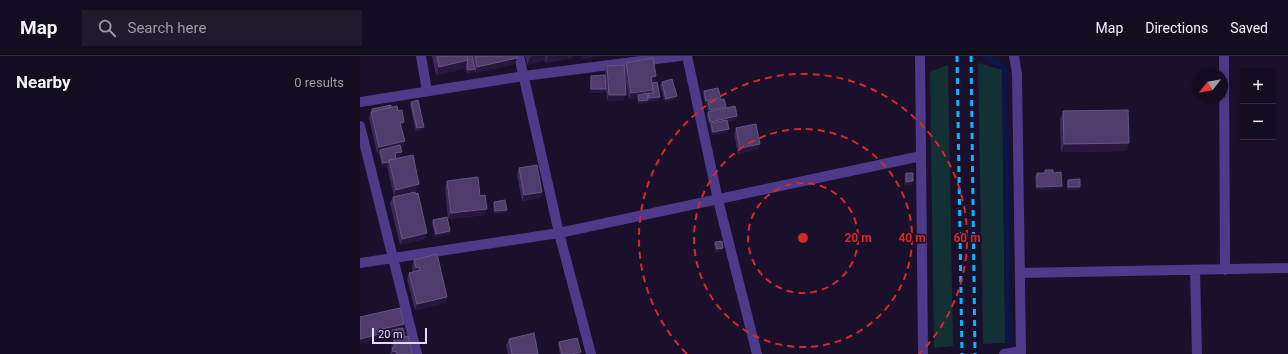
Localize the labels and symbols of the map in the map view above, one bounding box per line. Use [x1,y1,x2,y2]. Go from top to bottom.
north arrow [1192,68,1228,104]
centre of rings [796,231,810,245]
text: 20 m [844,231,872,245]
text: 40 m [898,231,926,245]
text: 60 m [953,231,981,245]
scale bar [372,326,427,345]

